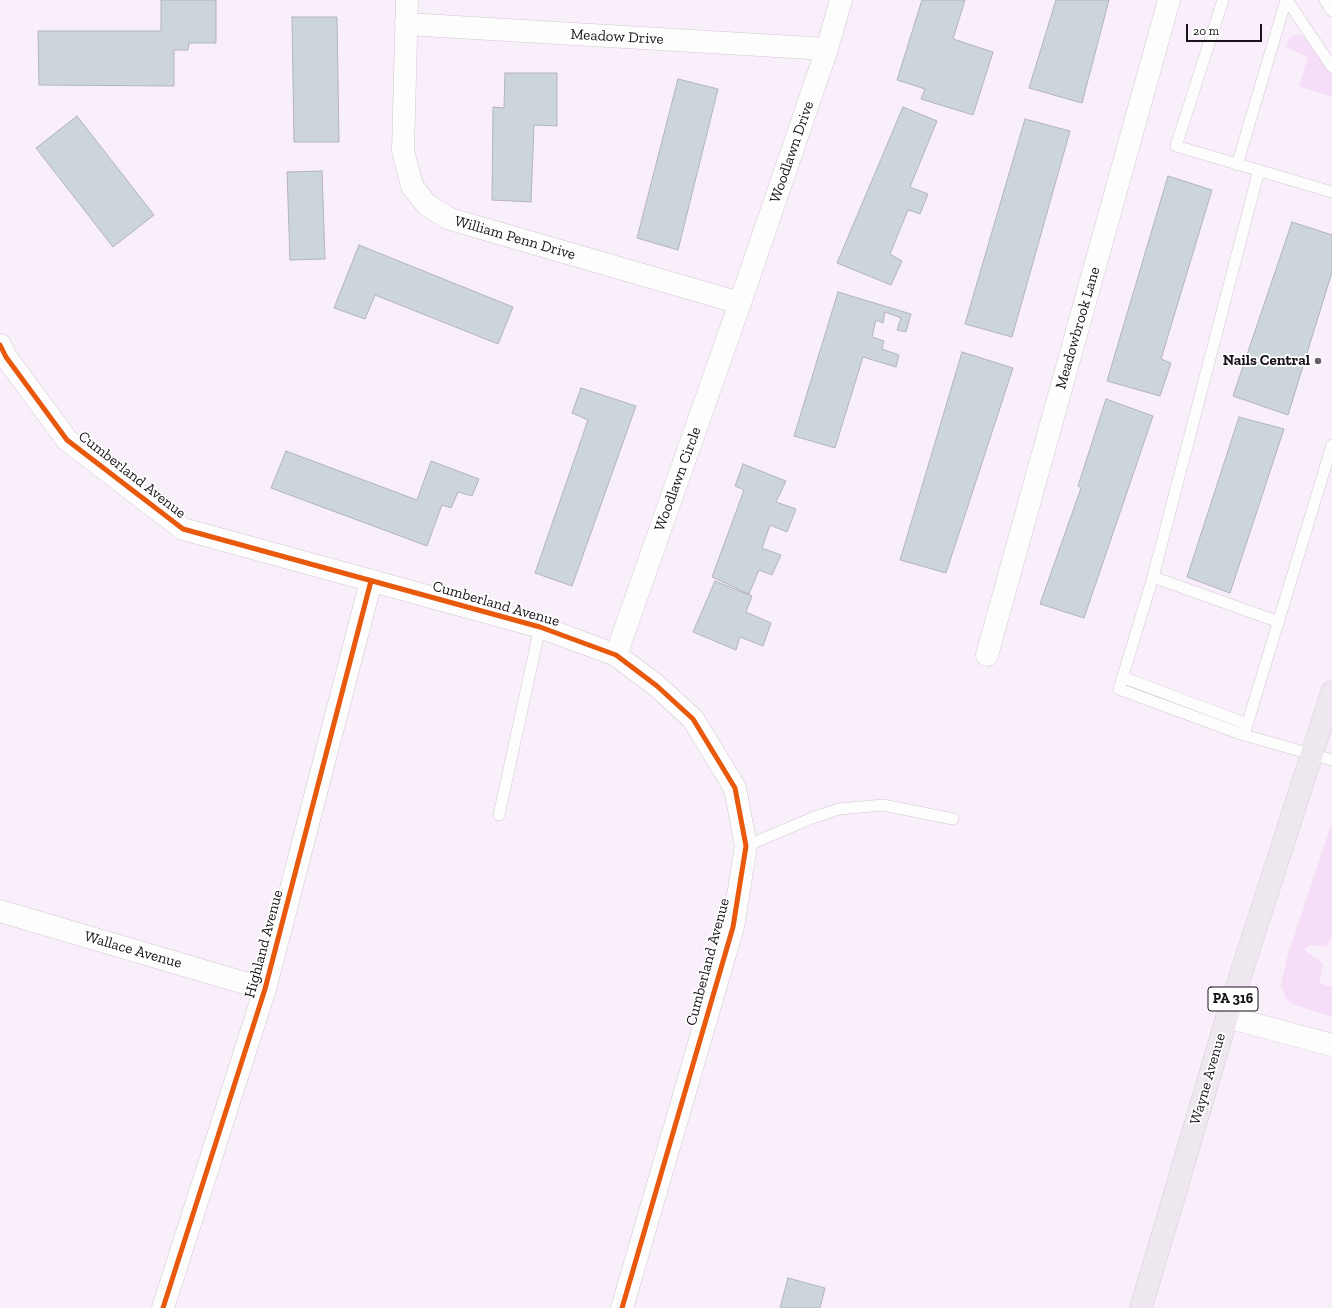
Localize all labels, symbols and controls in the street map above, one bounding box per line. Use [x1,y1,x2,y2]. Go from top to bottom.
scale bar [1188,16,1264,42]
text: 20 m [1193,24,1219,38]
street label: Meadow Drive [570,26,664,48]
street label: Woodlawn Drive [766,99,818,205]
street label: William Penn Drive [452,212,578,264]
street label: Meadowbrook Lane [1052,265,1104,391]
place label: Nails Central [1223,352,1310,370]
marker: Nails Central [1313,356,1323,366]
street label: Woodlawn Circle [651,424,705,534]
street label: Cumberland Avenue [75,427,189,523]
street label: Cumberland Avenue [430,577,562,631]
street label: Highland Avenue [241,888,287,1000]
street label: Cumberland Avenue [682,896,734,1028]
street label: Wallace Avenue [82,927,184,973]
road number: PA 316 [1208,987,1258,1011]
street label: Wayne Avenue [1186,1031,1230,1127]

